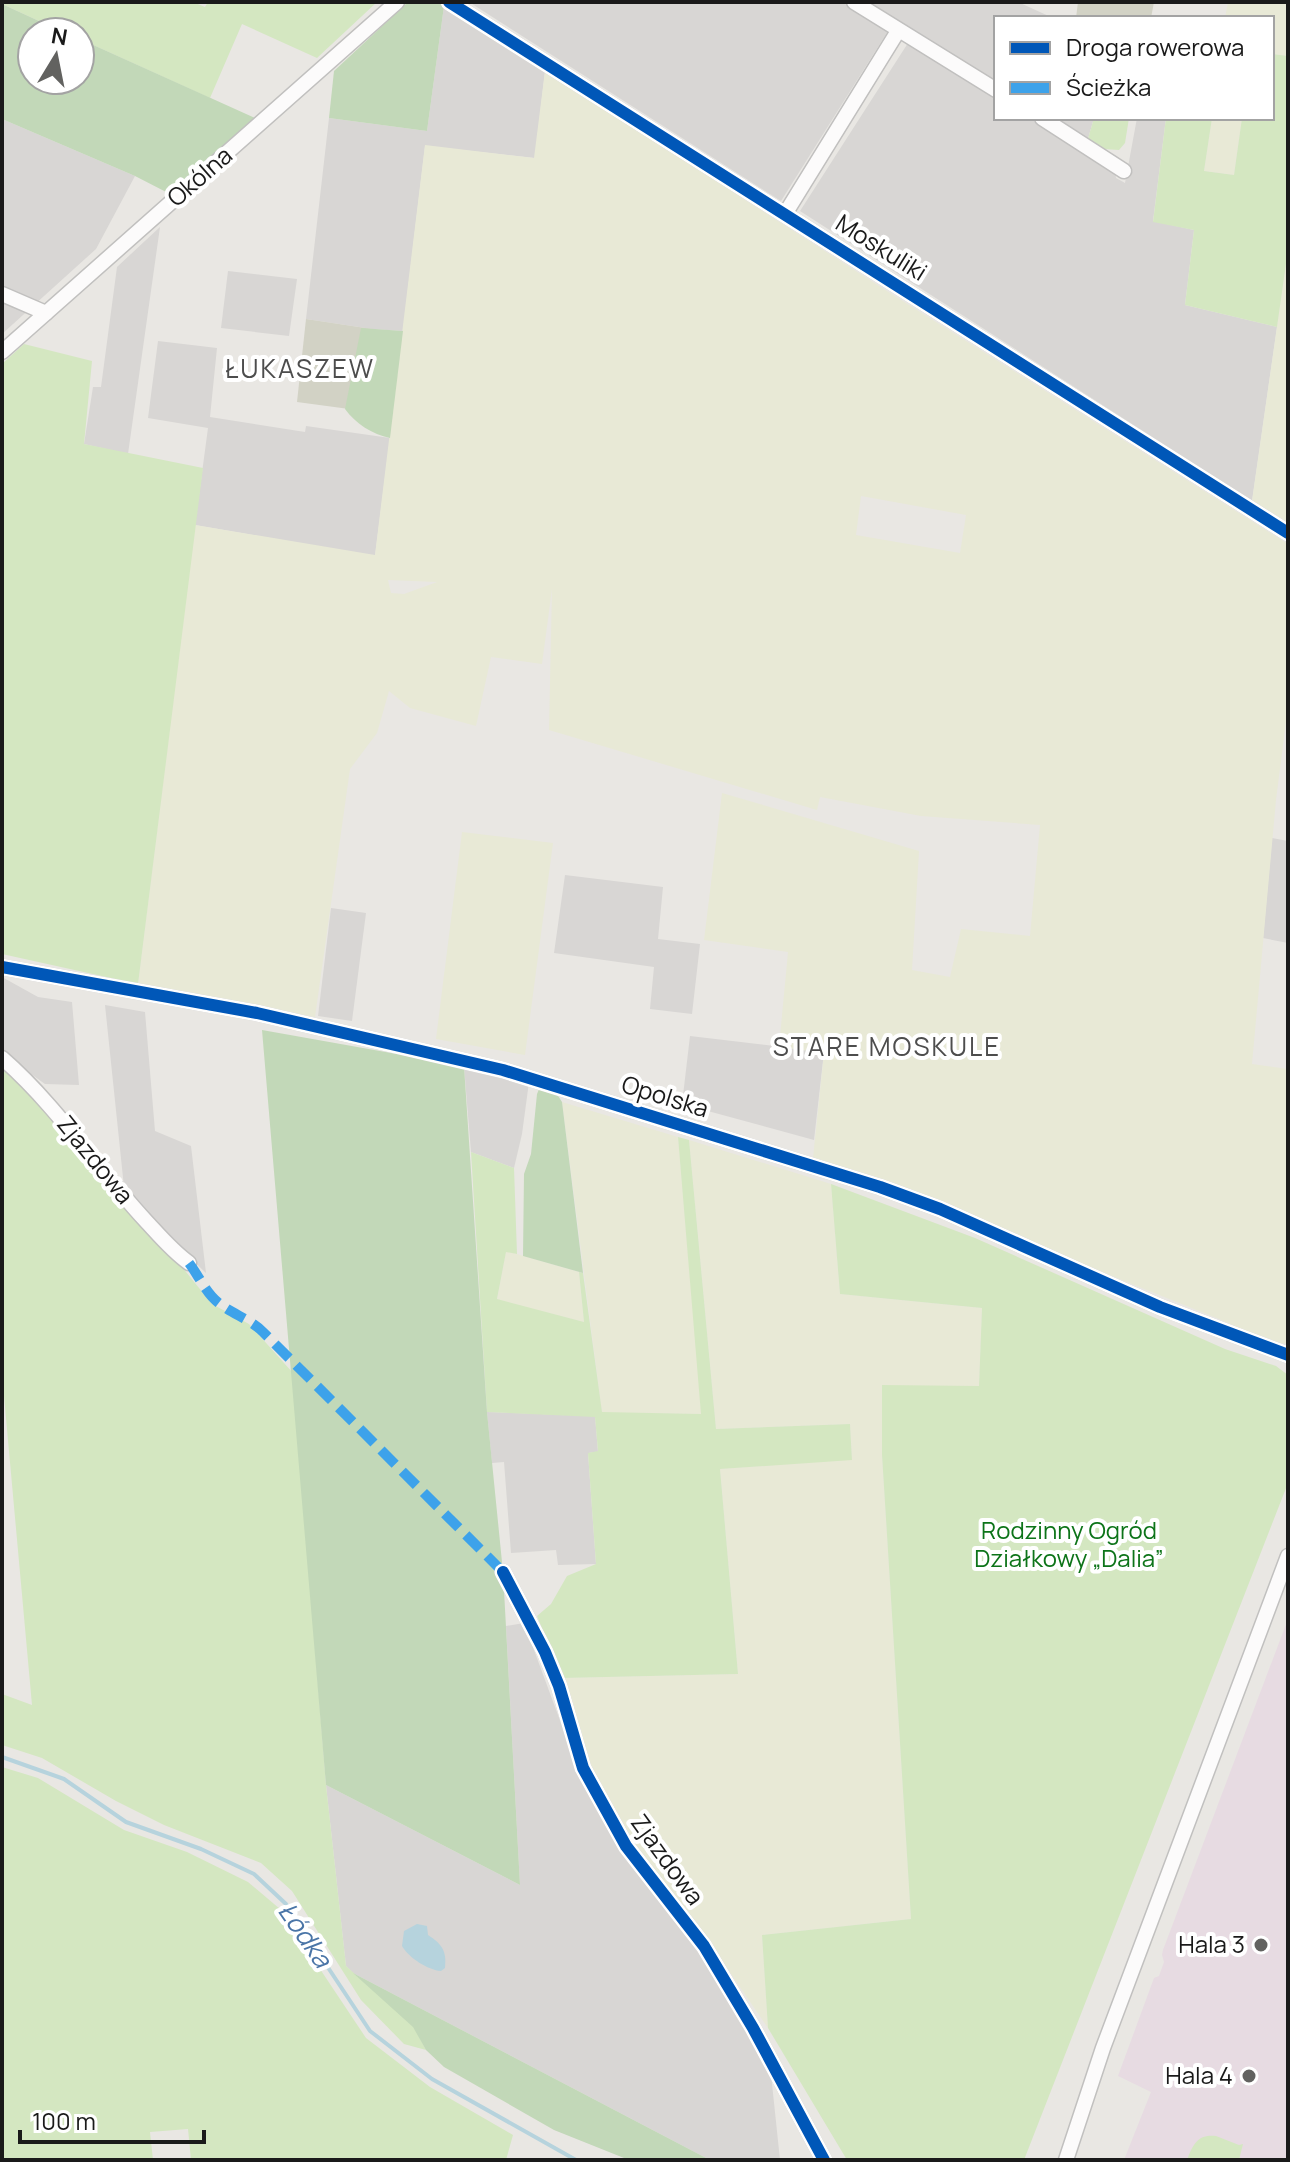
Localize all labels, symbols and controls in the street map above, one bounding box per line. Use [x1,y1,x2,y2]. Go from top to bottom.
north arrow [16,16,96,96]
legend [994,16,1274,120]
text: N [49,20,70,52]
text: Droga rowerowa [1066,30,1244,63]
text: Ścieżka [1066,70,1151,103]
street label: Okólna [159,138,239,213]
street label: Moskuliki [830,206,934,288]
district label: ŁUKASZEW [225,350,375,386]
district label: STARE MOSKULE [773,1028,1001,1064]
street label: Opolska [618,1067,713,1124]
street label: Zjazdowa [50,1108,142,1210]
park label: Rodzinny Ogród Działkowy „Dalia” [974,1513,1164,1574]
street label: Zjazdowa [624,1807,712,1911]
water label: Łódka [271,1895,342,1975]
place label: Hala 3 [1178,1927,1245,1960]
marker: Hala 3 [1252,1936,1270,1954]
place label: Hala 4 [1165,2058,1233,2091]
marker: Hala 4 [1240,2067,1258,2085]
scale bar [20,2094,204,2144]
text: 100 m [32,2104,96,2137]

